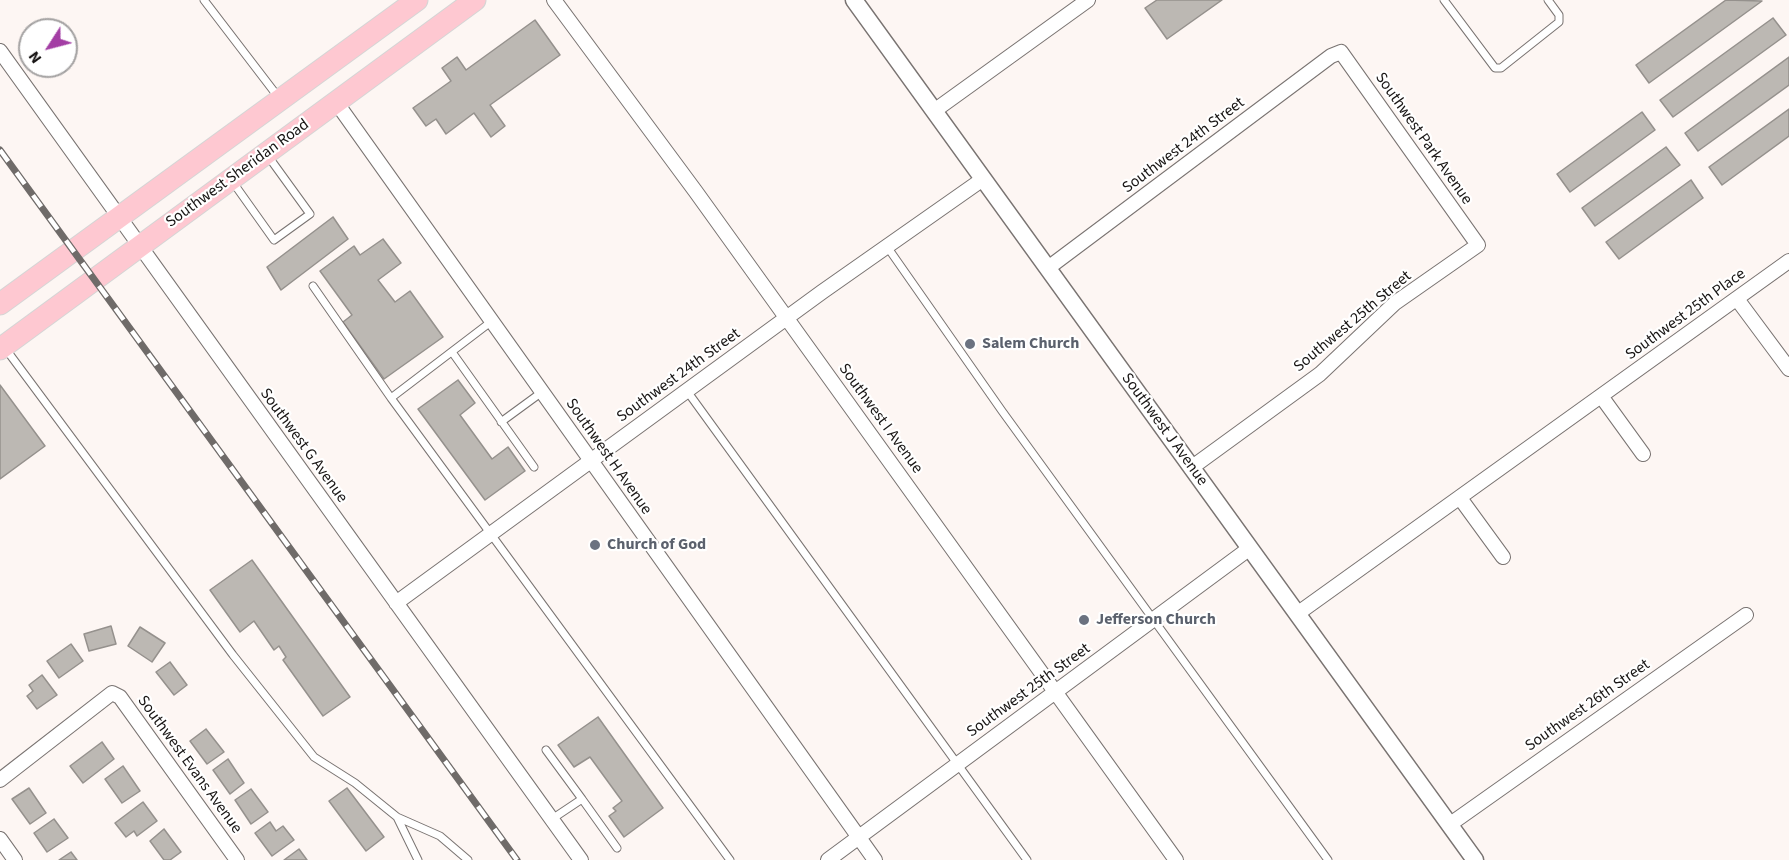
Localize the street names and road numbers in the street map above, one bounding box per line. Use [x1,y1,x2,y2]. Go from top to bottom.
street label: Southwest Park Avenue [1370,69,1476,209]
street label: Southwest 24th Street [1119,94,1249,198]
street label: Southwest Sheridan Road [163,116,313,232]
street label: Southwest 25th Place [1622,265,1750,365]
street label: Southwest 25th Street [1290,267,1416,377]
street label: Southwest 24th Street [614,325,744,427]
street label: Southwest I Avenue [834,360,926,478]
street label: Southwest J Avenue [1117,370,1211,490]
street label: Southwest G Avenue [255,385,351,507]
street label: Southwest H Avenue [561,395,655,519]
street label: Southwest 25th Street [964,640,1094,742]
street label: Southwest 26th Street [1522,656,1654,756]
street label: Southwest Evans Avenue [132,692,246,838]

